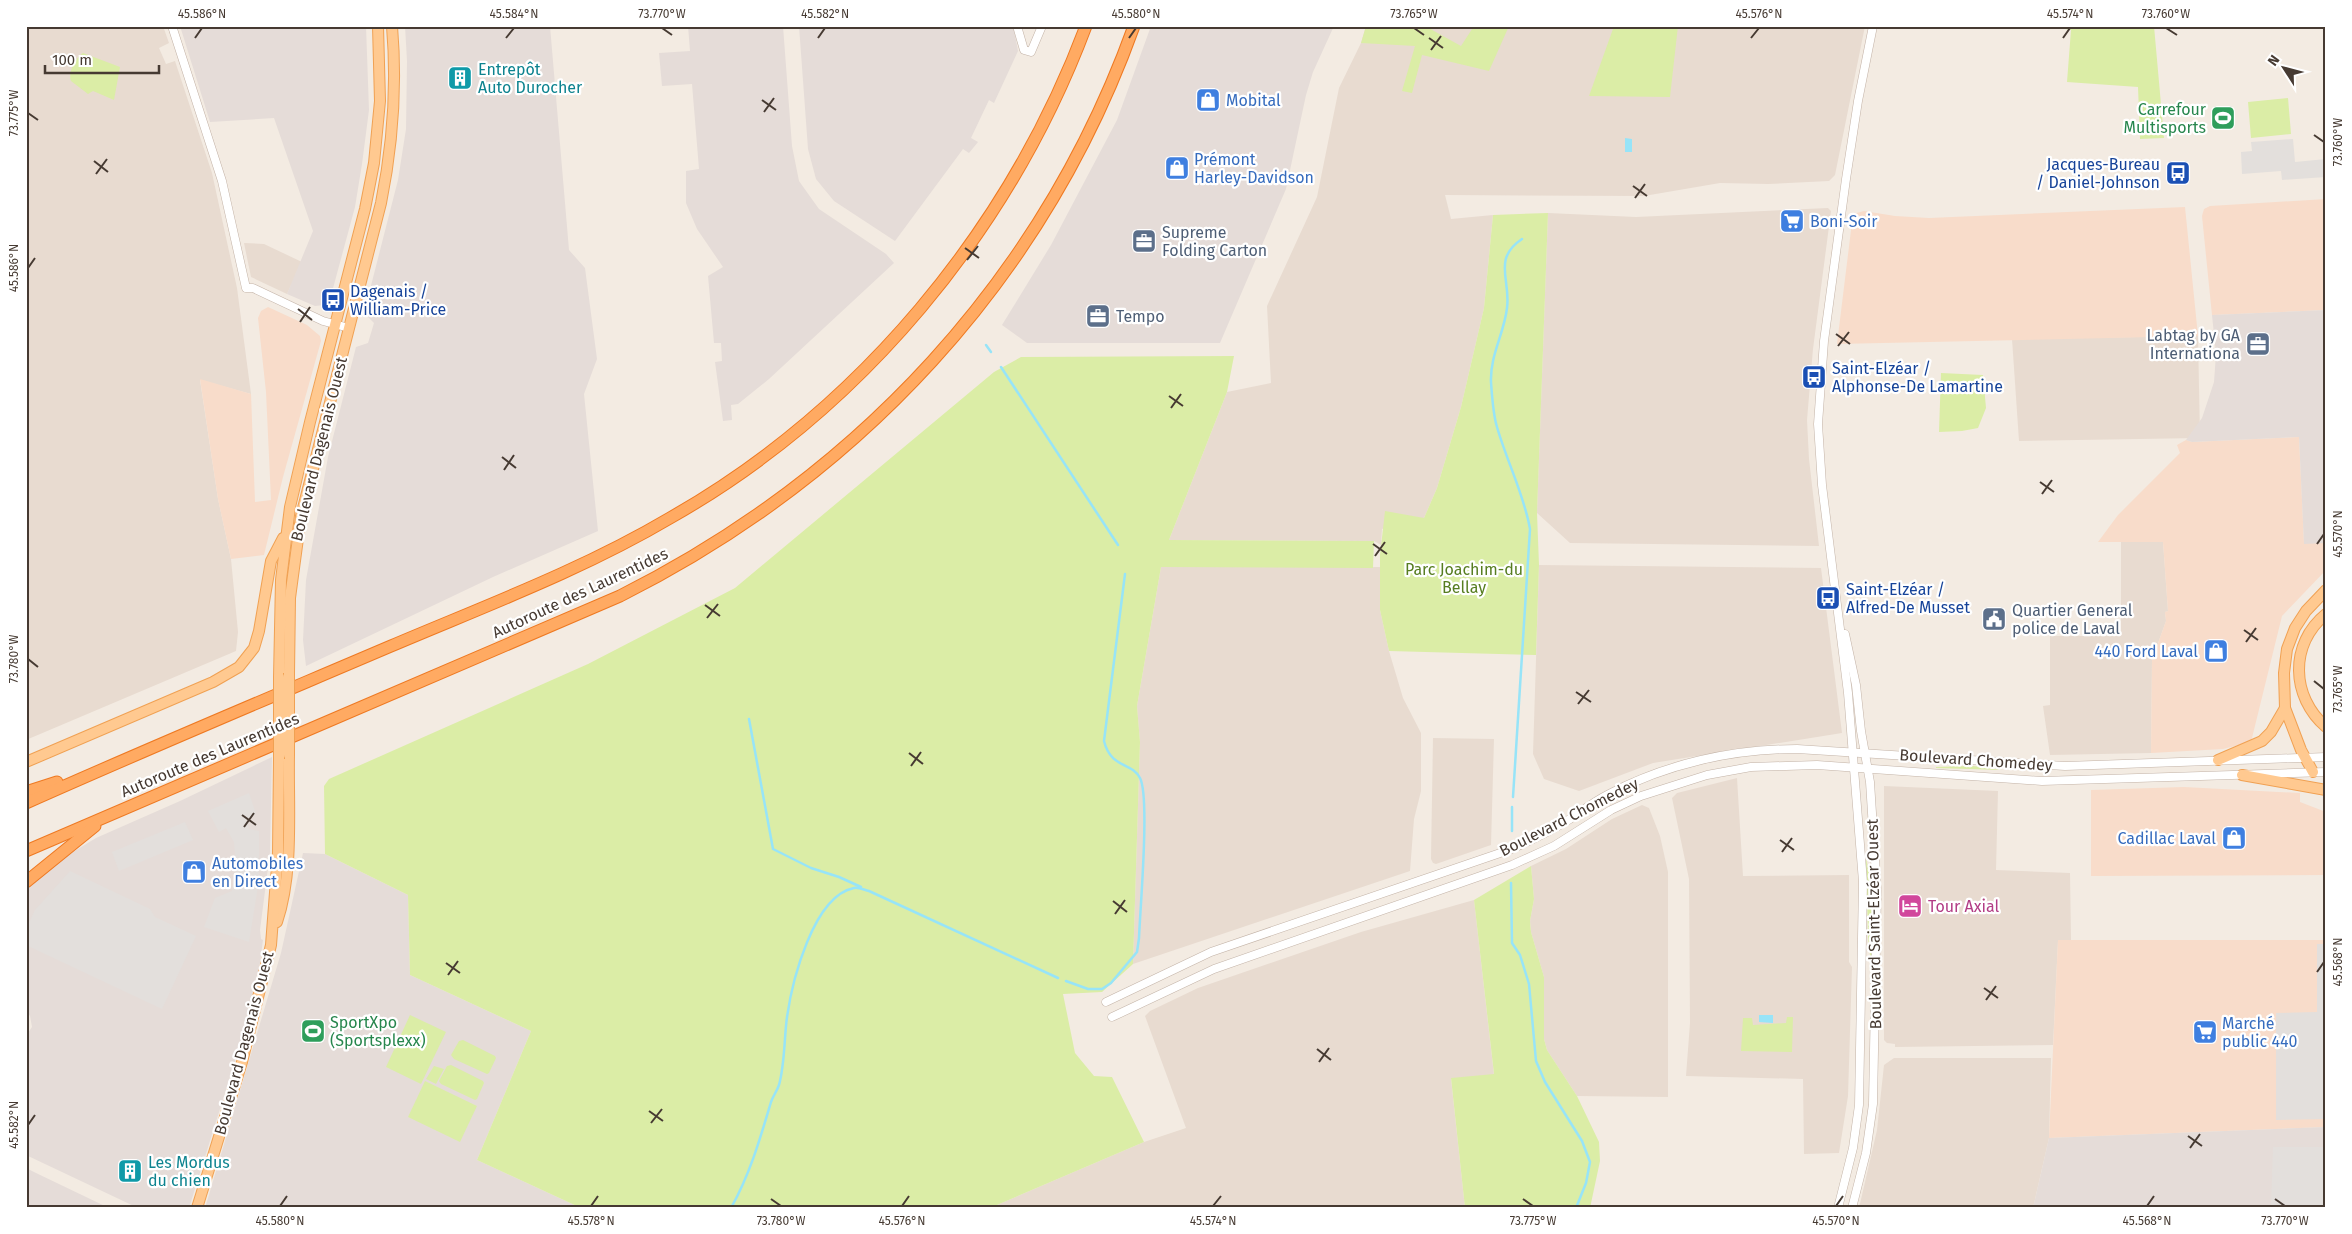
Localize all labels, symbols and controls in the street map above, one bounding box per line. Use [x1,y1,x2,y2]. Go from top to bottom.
text: 45.586°N [178,7,226,21]
text: 45.584°N [490,7,538,21]
text: 73.770°W [638,7,686,21]
text: 45.582°N [801,7,849,21]
text: 45.580°N [1111,7,1161,21]
text: 73.765°W [1390,7,1438,21]
text: 45.576°N [1736,7,1782,21]
text: 45.574°N [2047,7,2093,21]
text: 73.760°W [2142,7,2190,21]
scale bar [45,42,159,74]
north arrow [2260,42,2310,92]
text: 100 m [52,51,92,69]
text: N [2264,52,2283,69]
place label: Entrepôt Auto Durocher [478,60,583,97]
building icon: Entrepôt Auto Durocher [447,65,473,91]
shop icon: Mobital [1195,87,1221,113]
text: 73.775°W [7,90,21,136]
place label: Mobital [1226,91,1281,110]
place label: Carrefour Multisports [2124,100,2207,137]
sports icon: Carrefour Multisports [2210,105,2236,131]
text: 73.760°W [2331,118,2345,166]
place label: Prémont Harley-Davidson [1194,150,1314,187]
shop icon: Prémont Harley-Davidson [1164,155,1190,181]
place label: Jacques-Bureau / Daniel-Johnson [2036,155,2160,192]
bus stop icon: Jacques-Bureau / Daniel-Johnson [2165,160,2191,186]
supermarket icon: Boni-Soir [1779,208,1805,234]
place label: Boni-Soir [1810,212,1878,231]
place label: Supreme Folding Carton [1162,223,1267,260]
office icon: Supreme Folding Carton [1131,228,1157,254]
text: 45.586°N [7,244,21,292]
place label: Dagenais / William-Price [350,282,446,319]
bus stop icon: Dagenais / William-Price [320,287,346,313]
office icon: Tempo [1085,303,1111,329]
place label: Tempo [1116,307,1165,326]
place label: Labtag by GA Internationa [2146,326,2241,363]
office icon: Labtag by GA Internationa [2245,331,2271,357]
street label: Boulevard Dagenais Ouest [287,355,351,543]
place label: Saint-Elzéar / Alphonse-De Lamartine [1832,359,2003,396]
bus stop icon: Saint-Elzéar / Alphonse-De Lamartine [1801,364,1827,390]
text: 45.570°N [2331,510,2345,558]
street label: Autoroute des Laurentides [489,544,671,642]
park label: Parc Joachim-du Bellay [1405,560,1523,597]
place label: Saint-Elzéar / Alfred-De Musset [1846,580,1970,617]
bus stop icon: Saint-Elzéar / Alfred-De Musset [1815,585,1841,611]
place label: Quartier General police de Laval [2012,601,2133,638]
public building icon: Quartier General police de Laval [1981,606,2007,632]
text: 73.780°W [7,635,21,683]
shop icon: 440 Ford Laval [2203,638,2229,664]
place label: 440 Ford Laval [2095,642,2198,661]
text: 73.765°W [2331,665,2345,713]
street label: Autoroute des Laurentides [118,709,302,801]
street label: Boulevard Chomedey [1899,745,2053,775]
street label: Boulevard Chomedey [1496,774,1642,860]
street label: Boulevard Saint-Elzéar Ouest [1863,818,1885,1029]
shop icon: Cadillac Laval [2221,825,2247,851]
place label: Cadillac Laval [2117,829,2216,848]
place label: Automobiles en Direct [212,854,303,891]
shop icon: Automobiles en Direct [181,859,207,885]
hotel icon: Tour Axial [1897,893,1923,919]
place label: Tour Axial [1928,897,1999,916]
text: 45.568°N [2331,938,2345,986]
street label: Boulevard Dagenais Ouest [210,949,278,1137]
place label: SportXpo (Sportsplexx) [330,1013,426,1050]
place label: Marché public 440 [2222,1014,2297,1051]
sports icon: SportXpo (Sportsplexx) [300,1018,326,1044]
supermarket icon: Marché public 440 [2192,1019,2218,1045]
text: 45.582°N [7,1101,21,1149]
place label: Les Mordus du chien [148,1153,230,1190]
building icon: Les Mordus du chien [117,1158,143,1184]
text: 45.580°N [255,1214,305,1228]
text: 45.578°N [567,1214,615,1228]
text: 73.780°W [757,1214,805,1228]
text: 45.576°N [879,1214,925,1228]
text: 45.574°N [1190,1214,1236,1228]
text: 73.775°W [1510,1214,1556,1228]
text: 45.570°N [1812,1214,1860,1228]
text: 45.568°N [2123,1214,2171,1228]
text: 73.770°W [2261,1214,2309,1228]

